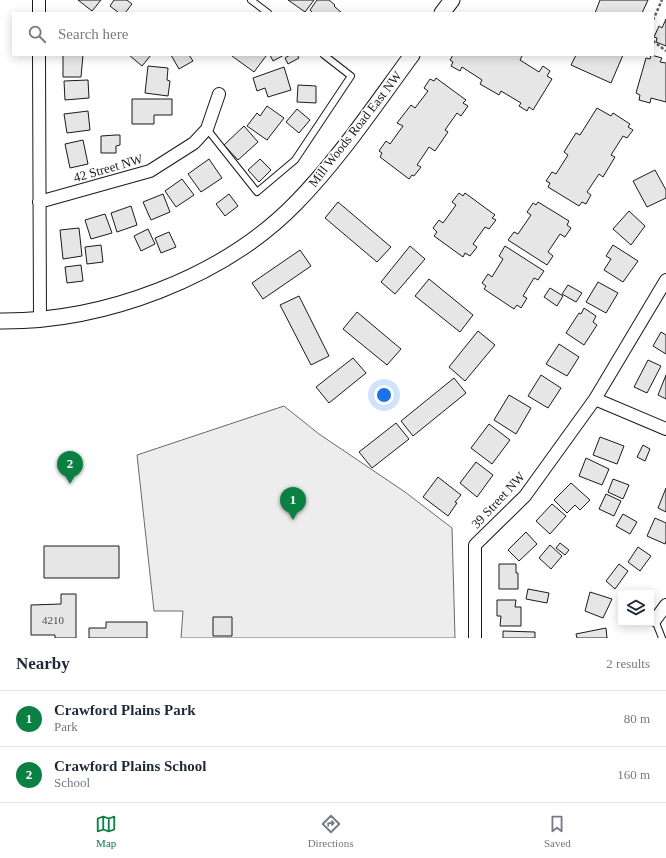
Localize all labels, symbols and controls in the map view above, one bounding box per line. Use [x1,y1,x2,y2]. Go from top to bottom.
search box [12,12,654,56]
icon: search [26,23,48,45]
text: Search here [58,26,128,42]
street label: Mill Woods Road East NW [305,68,405,190]
street label: 42 Street NW [72,151,145,185]
your location [374,385,394,405]
pin: 2 [57,451,83,484]
street label: 39 Street NW [468,468,528,531]
pin: 1 [280,487,306,520]
map controls [618,590,654,626]
button: layers [618,590,654,626]
house number: 4210 [42,614,65,626]
text: Nearby [16,654,70,673]
text: 2 results [606,656,650,671]
text: Crawford Plains Park [54,702,196,718]
text: 1 [26,711,32,726]
text: 80 m [624,711,650,726]
text: Park [54,719,78,734]
text: Crawford Plains School [54,758,207,774]
text: 2 [26,767,32,782]
text: 160 m [617,767,650,782]
text: School [54,775,90,790]
tab: Map [95,813,117,849]
tab: Directions [308,813,353,849]
tab: Saved [544,813,571,849]

